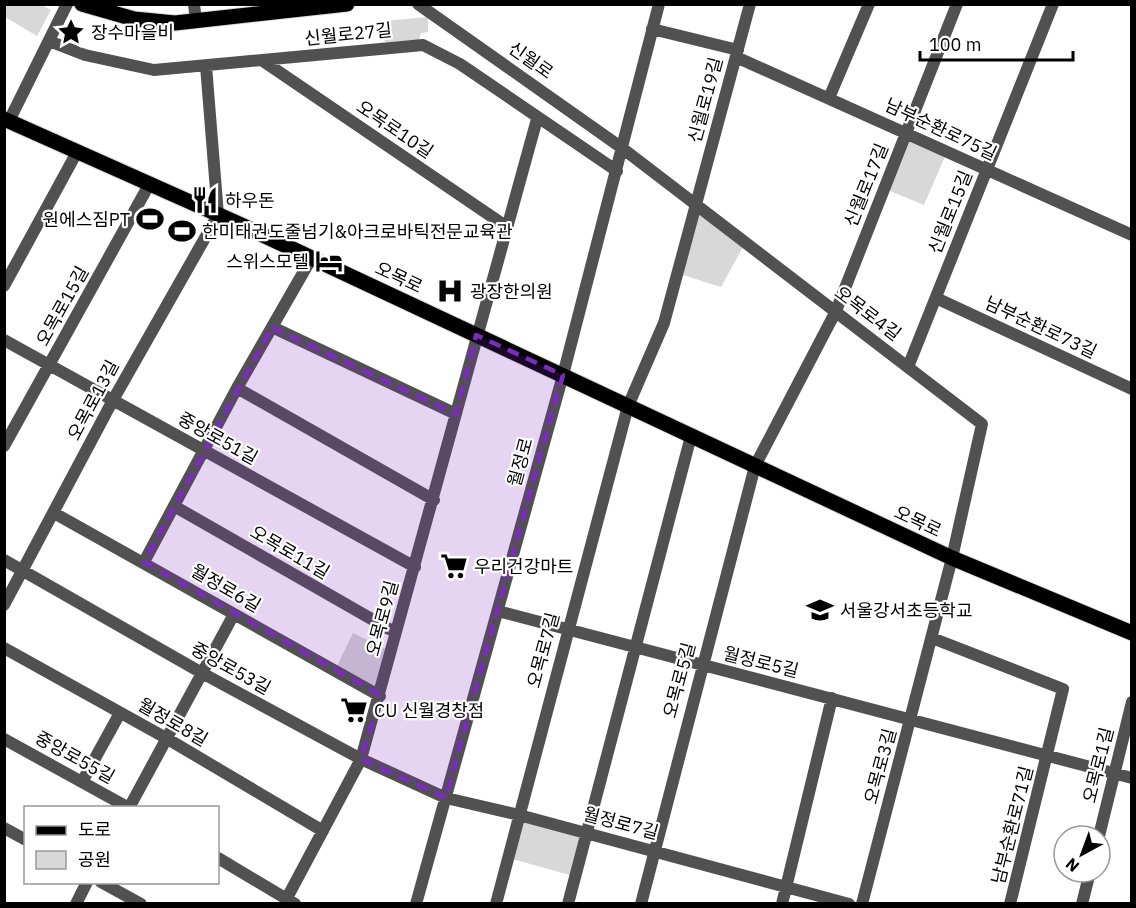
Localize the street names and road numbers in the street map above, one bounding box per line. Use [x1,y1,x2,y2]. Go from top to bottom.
street label: 신월로27길 [303,18,393,50]
street label: 신월로 [504,36,558,84]
street label: 신월로19길 [683,55,727,145]
street label: 남부순환로75길 [881,93,1001,165]
street label: 오목로10길 [352,95,438,163]
street label: 신월로17길 [839,140,893,230]
street label: 신월로15길 [923,167,977,257]
street label: 오목로 [372,256,426,298]
street label: 오목로15길 [31,262,93,350]
street label: 오목로4길 [830,281,906,345]
street label: 남부순환로73길 [981,291,1101,363]
street label: 오목로13길 [62,356,124,444]
street label: 중앙로51길 [174,407,262,469]
street label: 월정로 [502,435,538,489]
street label: 오목로 [891,500,945,542]
street label: 오목로11길 [246,520,334,584]
street label: 월정로6길 [187,559,265,617]
street label: 오목로9길 [361,578,403,658]
street label: 오목로7길 [522,610,564,690]
street label: 중앙로53길 [187,637,275,699]
street label: 오목로5길 [658,640,700,720]
street label: 월정로5길 [721,642,801,682]
street label: 월정로8길 [134,693,212,751]
street label: 오목로1길 [1078,725,1118,805]
street label: 중앙로55길 [31,726,119,788]
street label: 오목로3길 [859,726,901,806]
street label: 남부순환로71길 [986,764,1038,886]
street label: 월정로7길 [581,802,661,844]

